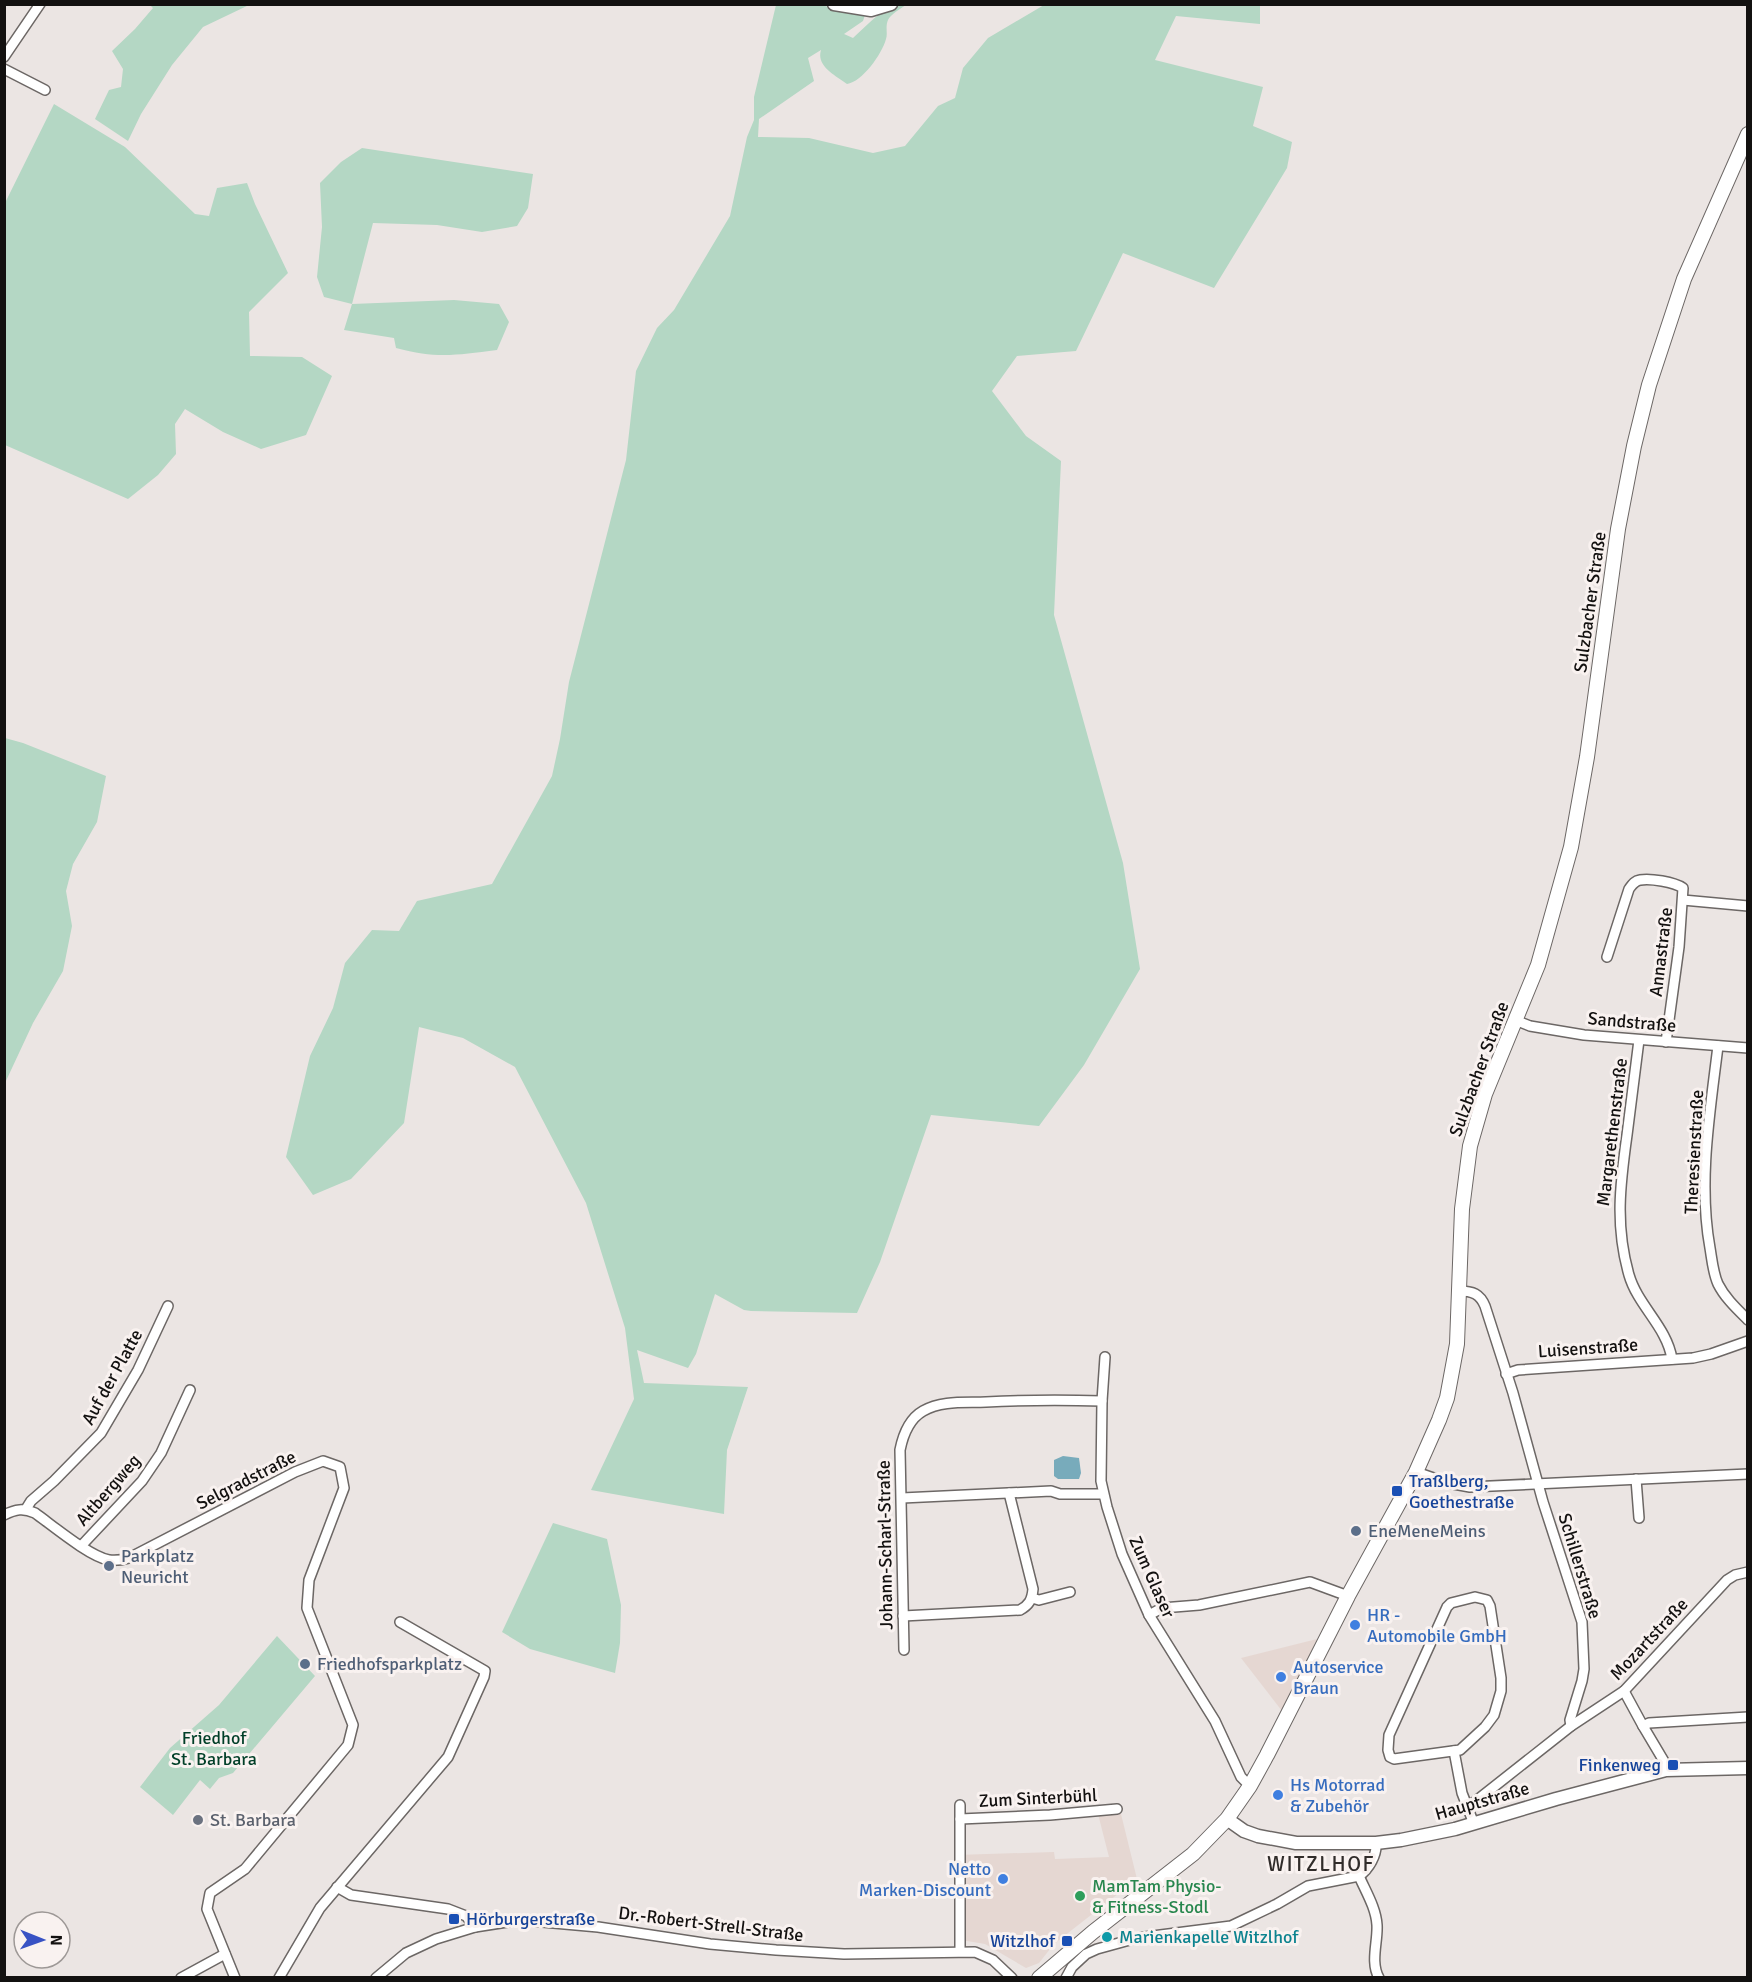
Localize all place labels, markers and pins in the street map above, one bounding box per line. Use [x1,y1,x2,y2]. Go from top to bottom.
place label: Traßlberg, Goethestraße [1409,1470,1514,1513]
marker: Traßlberg, Goethestraße [1390,1484,1404,1498]
place label: EneMeneMeins [1368,1520,1486,1542]
marker: EneMeneMeins [1349,1524,1363,1538]
place label: Parkplatz Neuricht [121,1545,194,1588]
marker: Parkplatz Neuricht [102,1559,116,1573]
place label: HR - Automobile GmbH [1367,1604,1507,1647]
marker: HR - Automobile GmbH [1348,1618,1362,1632]
place label: Friedhofsparkplatz [317,1653,462,1675]
place label: Autoservice Braun [1293,1656,1383,1699]
marker: Friedhofsparkplatz [298,1657,312,1671]
marker: Autoservice Braun [1274,1670,1288,1684]
place label: Finkenweg [1578,1754,1661,1776]
marker: Finkenweg [1666,1758,1680,1772]
place label: Hs Motorrad & Zubehör [1290,1774,1385,1817]
marker: Hs Motorrad & Zubehör [1271,1788,1285,1802]
place label: St. Barbara [210,1809,296,1831]
marker: St. Barbara [191,1813,205,1827]
place label: Netto Marken-Discount [859,1858,991,1901]
marker: Netto Marken-Discount [996,1872,1010,1886]
place label: MamTam Physio- & Fitness-Stodl [1092,1875,1222,1918]
marker: MamTam Physio- & Fitness-Stodl [1073,1889,1087,1903]
place label: Hörburgerstraße [466,1908,595,1930]
marker: Hörburgerstraße [447,1912,461,1926]
place label: Marienkapelle Witzlhof [1119,1926,1299,1948]
place label: Witzlhof [990,1930,1056,1952]
marker: Marienkapelle Witzlhof [1100,1930,1114,1944]
marker: Witzlhof [1060,1934,1074,1948]

